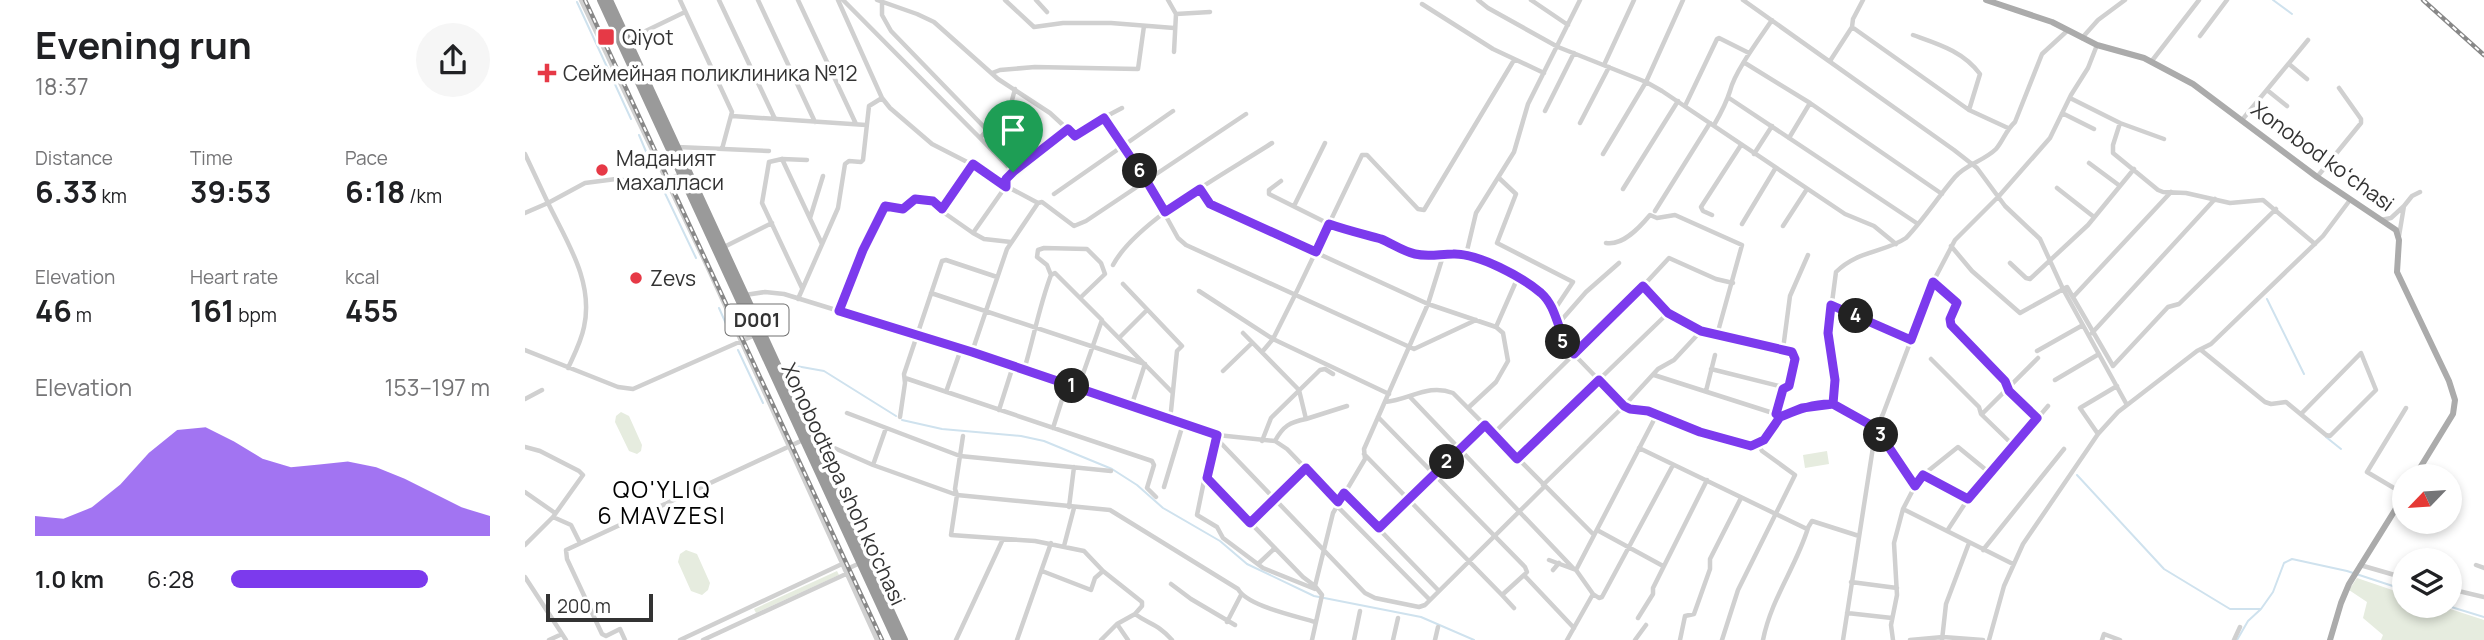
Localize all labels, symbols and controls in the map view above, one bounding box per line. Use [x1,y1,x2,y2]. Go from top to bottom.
text: Evening run [35,18,252,70]
button: share [416,23,490,97]
place label: Qiyot [622,23,674,51]
marker: Qiyot [596,27,616,47]
place label: Сеймейная поликлиника №12 [563,59,858,87]
marker: Сеймейная поликлиника №12 [537,63,557,83]
text: 18:37 [35,70,88,102]
street label: Xonobod koʻchasi [2246,95,2400,217]
pin [983,100,1043,172]
icon: arrive [994,111,1032,149]
place label: Маданият махалласи [616,144,724,196]
text: Distance [35,145,113,171]
text: Time [190,145,233,171]
text: Pace [345,145,388,171]
pin: 6 [1123,154,1157,188]
text: 6 [1134,157,1145,183]
marker: Маданият махалласи [594,162,610,178]
text: 6.33 [35,171,98,212]
text: 39:53 [190,171,271,212]
text: 6:18 [345,171,405,212]
text: km [98,183,127,209]
text: /km [405,183,442,209]
text: Elevation [35,264,115,290]
text: Heart rate [190,264,278,290]
text: kcal [345,264,380,290]
place label: Zevs [650,264,696,292]
marker: Zevs [628,270,644,286]
text: 46 [35,290,72,331]
text: 161 [190,290,234,331]
text: 455 [345,290,398,331]
pin: 4 [1839,298,1873,334]
text: m [72,302,92,328]
text: bpm [234,302,277,328]
text: 4 [1850,302,1861,328]
road number: D001 [726,304,789,336]
pin: 5 [1545,324,1581,360]
text: 5 [1557,328,1568,354]
street label: Xonobodtepa shoh ko'chasi [775,358,913,610]
pin: 1 [1055,368,1089,404]
text: Elevation [35,371,132,403]
text: 153–197 m [384,371,490,403]
text: 1 [1067,372,1076,398]
pin: 3 [1863,418,1899,452]
text: 3 [1875,421,1886,447]
pin: 2 [1429,444,1465,480]
text: 2 [1441,448,1452,474]
north arrow [2392,464,2462,534]
map controls [2392,464,2462,618]
district label: QO'YLIQ 6 MAVZESI [597,473,727,531]
button: layers [2392,548,2462,618]
text: 1.0 km [35,563,104,595]
text: 6:28 [147,563,195,595]
scale bar [546,591,653,623]
text: 200 m [557,593,611,619]

